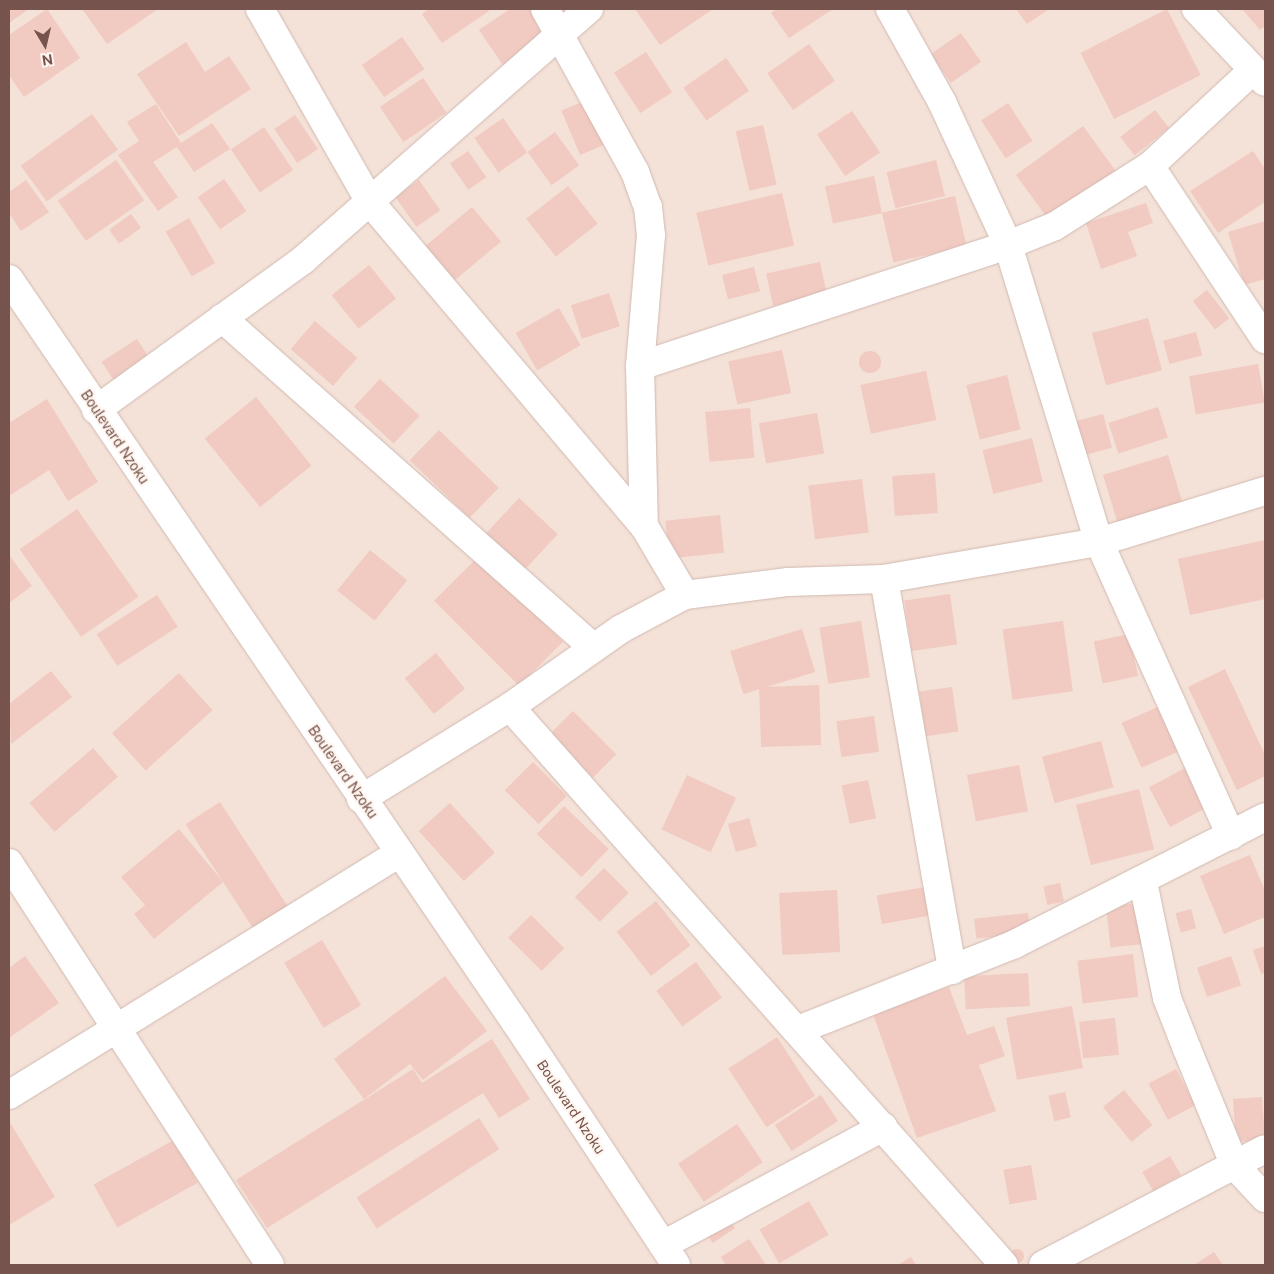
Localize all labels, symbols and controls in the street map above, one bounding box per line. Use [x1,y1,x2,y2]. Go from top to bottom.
north arrow [20,20,70,70]
text: N [41,51,54,69]
street label: Boulevard Nzoku [77,387,153,487]
street label: Boulevard Nzoku [305,722,381,822]
street label: Boulevard Nzoku [533,1057,609,1157]

